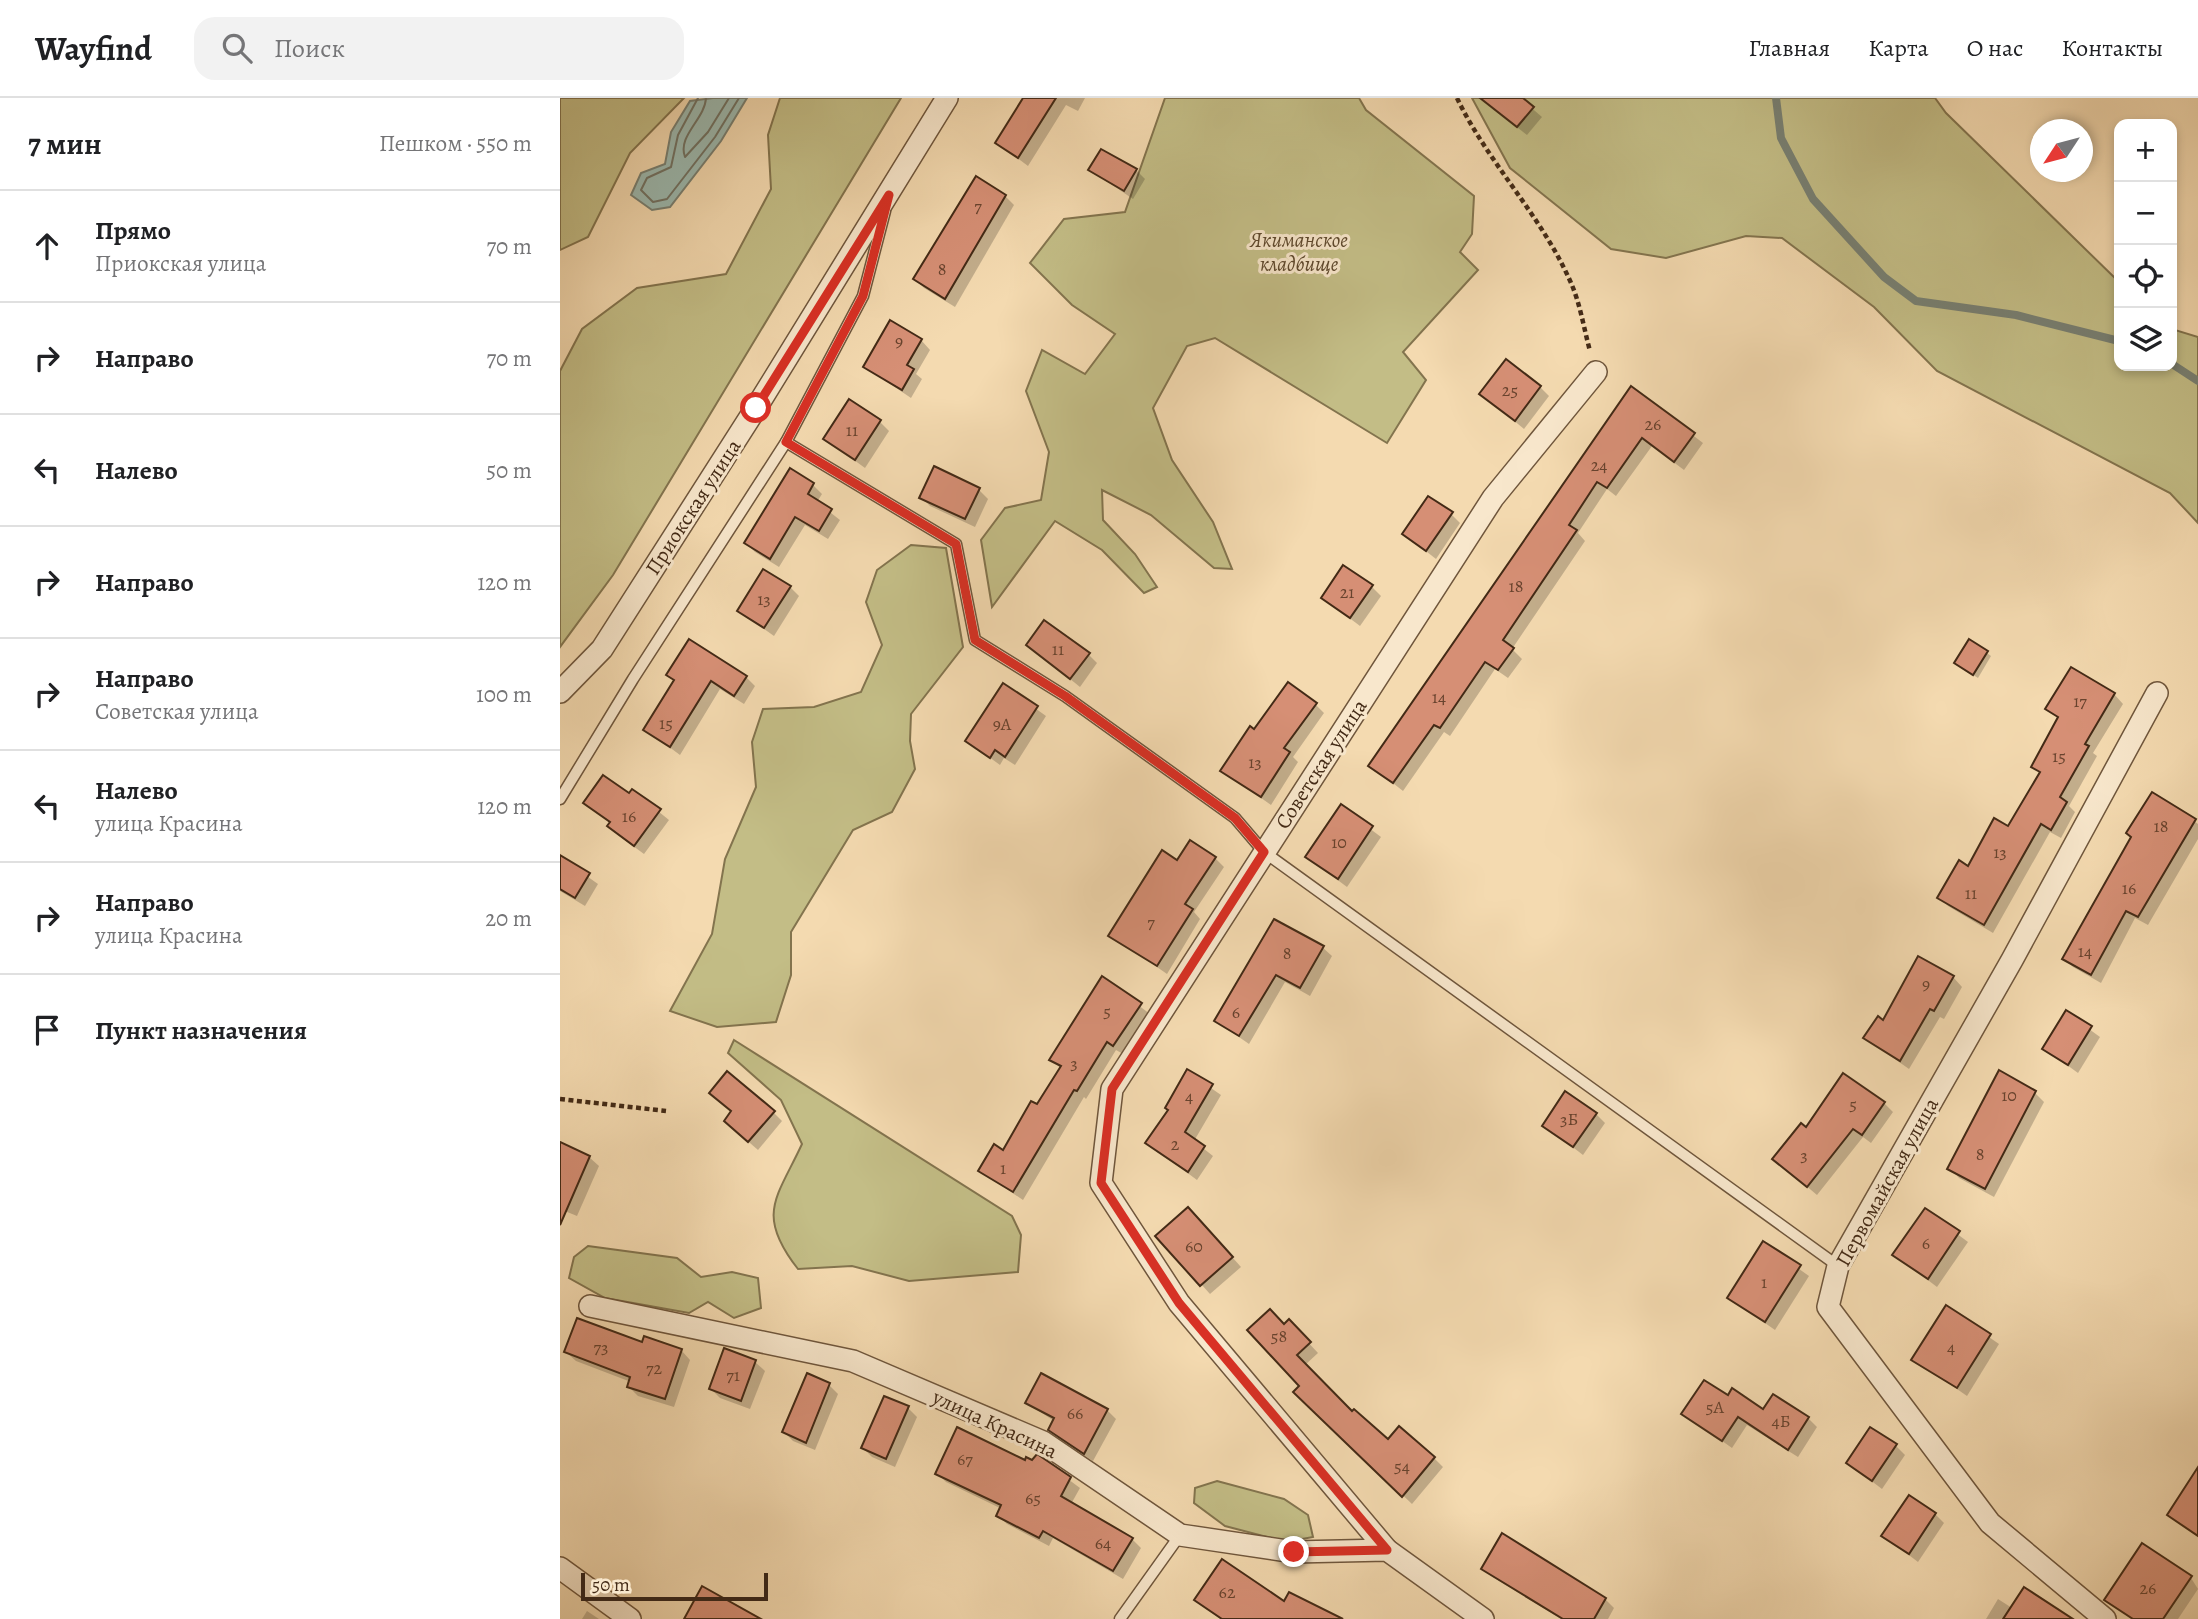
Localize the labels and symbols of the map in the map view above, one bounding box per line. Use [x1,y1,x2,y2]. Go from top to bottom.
north arrow [2030,119,2093,182]
house number: 7 [974,194,982,218]
park label: Якиманское кладбище [1249,226,1348,278]
house number: 8 [938,257,946,281]
house number: 9 [895,329,903,353]
house number: 25 [1502,378,1518,402]
route start [740,392,771,423]
house number: 26 [1645,412,1661,436]
house number: 11 [846,418,858,442]
street label: Приокская улица [639,433,748,580]
house number: 24 [1591,453,1607,477]
house number: 18 [1509,574,1523,598]
house number: 21 [1340,580,1354,604]
house number: 13 [757,587,771,611]
house number: 11 [1052,637,1064,661]
house number: 14 [1432,685,1446,709]
house number: 17 [2073,689,2087,713]
street label: Советская улица [1269,693,1374,834]
house number: 15 [659,711,673,735]
house number: 9А [993,712,1012,736]
house number: 15 [2052,744,2066,768]
house number: 13 [1248,750,1262,774]
house number: 16 [622,804,636,828]
house number: 18 [2154,814,2168,838]
house number: 10 [1331,830,1347,854]
house number: 13 [1993,840,2007,864]
house number: 16 [2122,876,2136,900]
house number: 11 [1965,881,1977,905]
house number: 7 [1147,910,1155,934]
house number: 14 [2078,939,2092,963]
house number: 8 [1283,941,1291,965]
house number: 9 [1922,972,1930,996]
house number: 5 [1103,999,1111,1023]
house number: 6 [1232,1000,1240,1024]
house number: 3 [1070,1051,1078,1075]
house number: 10 [2001,1083,2017,1107]
house number: 4 [1185,1084,1193,1108]
street label: Первомайская улица [1829,1092,1945,1271]
house number: 5 [1849,1092,1857,1116]
house number: 3Б [1560,1107,1578,1131]
house number: 2 [1171,1132,1180,1156]
house number: 8 [1976,1142,1984,1166]
house number: 3 [1800,1143,1808,1167]
house number: 1 [1000,1156,1006,1180]
house number: 6 [1922,1231,1930,1255]
house number: 60 [1185,1234,1203,1258]
house number: 1 [1761,1270,1767,1294]
house number: 58 [1271,1324,1287,1348]
house number: 73 [593,1335,609,1359]
house number: 4 [1947,1335,1955,1359]
house number: 72 [646,1356,662,1380]
house number: 71 [726,1363,740,1387]
street label: улица Красина [927,1382,1062,1465]
house number: 5А [1706,1395,1725,1419]
house number: 66 [1067,1401,1083,1425]
house number: 4Б [1772,1409,1790,1433]
house number: 67 [957,1447,973,1471]
house number: 54 [1394,1454,1410,1478]
house number: 65 [1025,1486,1041,1510]
house number: 64 [1095,1531,1111,1555]
route end [1278,1536,1309,1567]
scale bar [581,1570,768,1602]
house number: 26 [2140,1576,2156,1600]
house number: 62 [1219,1580,1236,1604]

